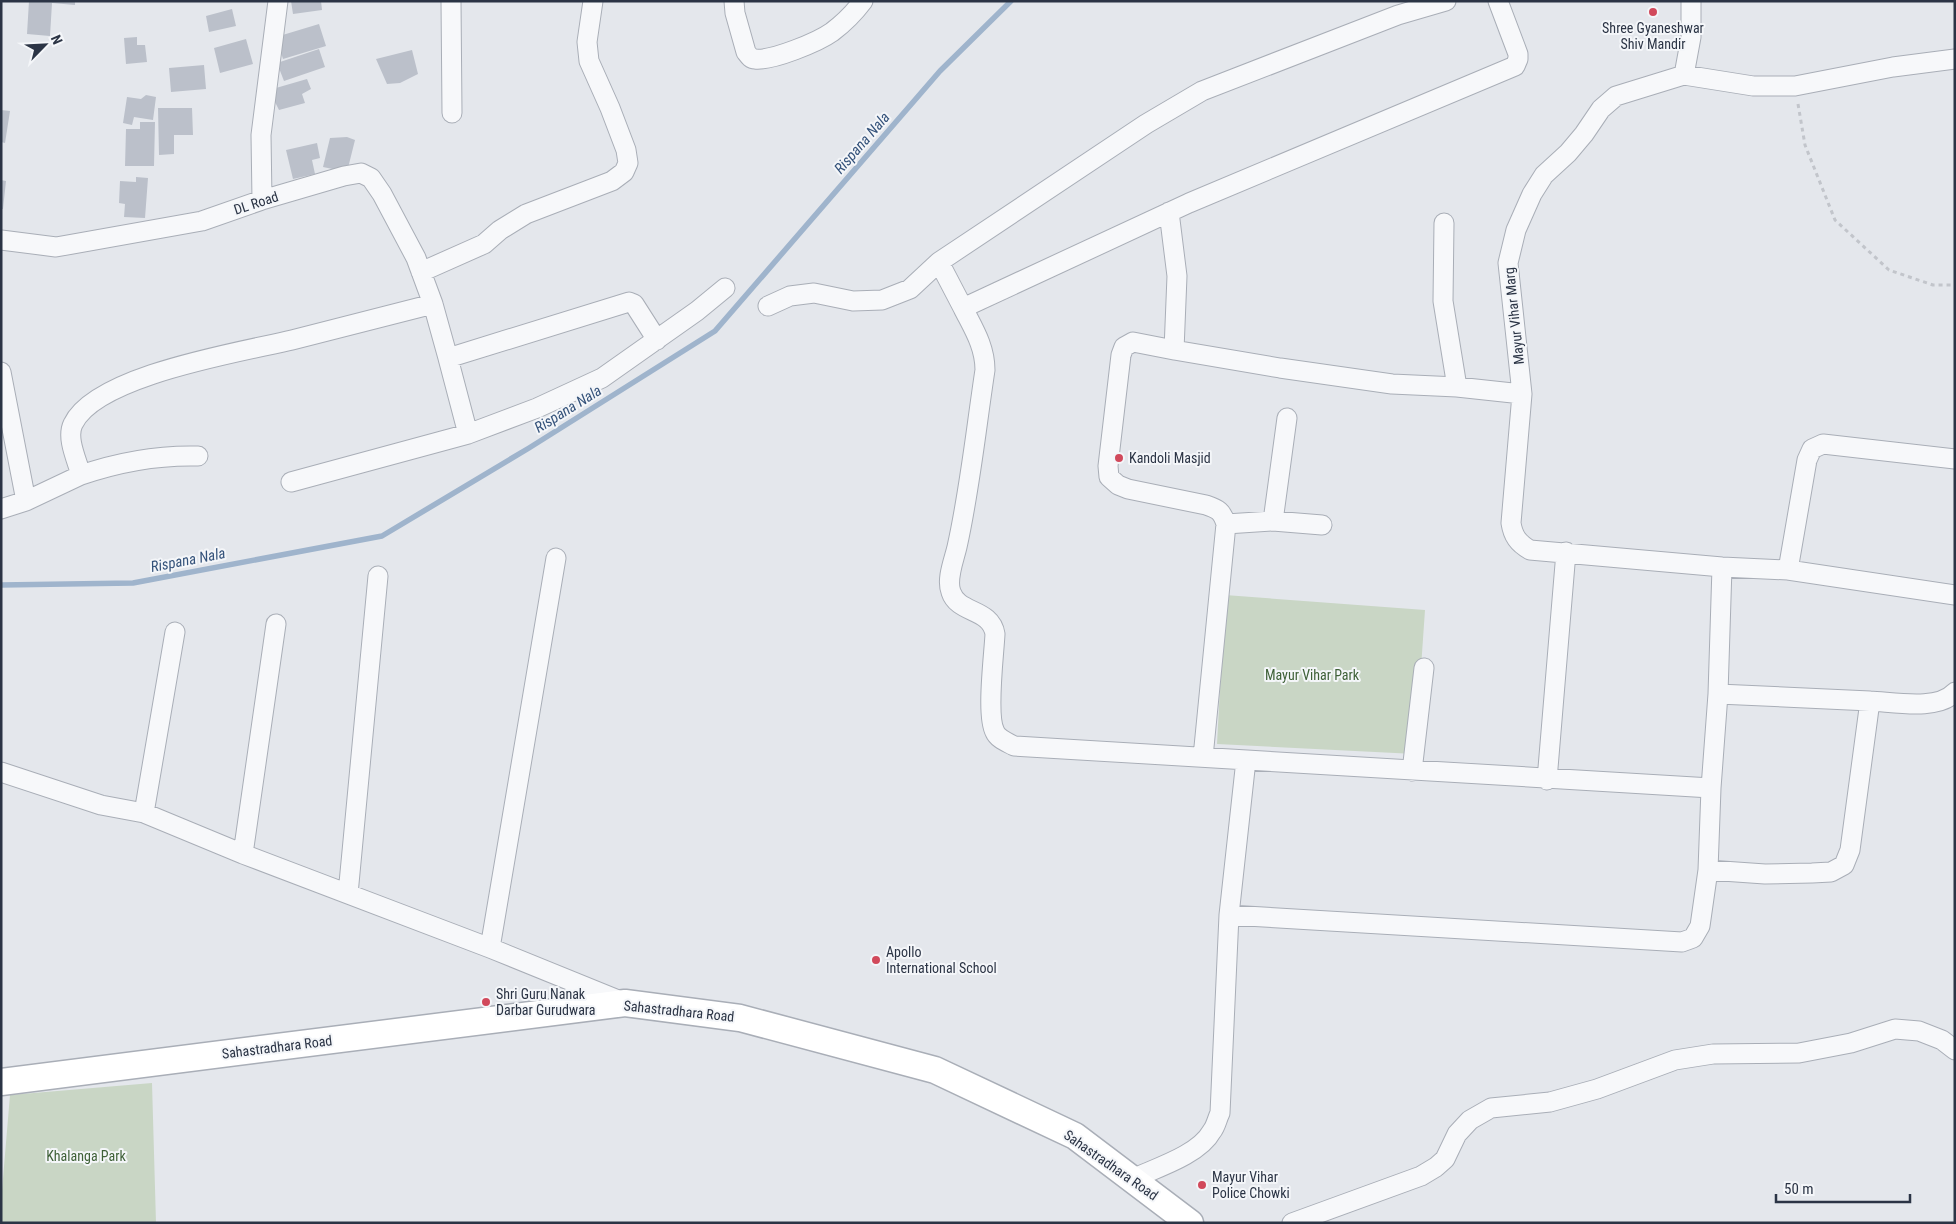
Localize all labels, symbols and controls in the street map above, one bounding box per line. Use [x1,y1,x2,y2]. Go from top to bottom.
marker: Shree Gyaneshwar Shiv Mandir [1647,6,1659,18]
north arrow [20,20,70,70]
place label: Shree Gyaneshwar Shiv Mandir [1602,20,1704,52]
text: N [48,33,66,47]
water label: Rispana Nala [830,109,894,177]
street label: DL Road [232,188,280,218]
street label: Mayur Vihar Marg [1501,267,1527,365]
water label: Rispana Nala [531,381,605,437]
place label: Kandoli Masjid [1129,450,1211,466]
marker: Kandoli Masjid [1113,452,1125,464]
water label: Rispana Nala [149,544,227,576]
park label: Mayur Vihar Park [1265,667,1360,683]
place label: Apollo International School [886,944,997,976]
marker: Apollo International School [870,954,882,966]
place label: Shri Guru Nanak Darbar Gurudwara [496,986,596,1018]
marker: Shri Guru Nanak Darbar Gurudwara [480,996,492,1008]
street label: Sahastradhara Road [623,997,735,1025]
street label: Sahastradhara Road [221,1032,333,1062]
street label: Sahastradhara Road [1061,1127,1161,1203]
park label: Khalanga Park [46,1148,126,1164]
place label: Mayur Vihar Police Chowki [1212,1169,1290,1201]
scale bar [1776,1172,1910,1204]
marker: Mayur Vihar Police Chowki [1196,1179,1208,1191]
text: 50 m [1784,1180,1814,1198]

